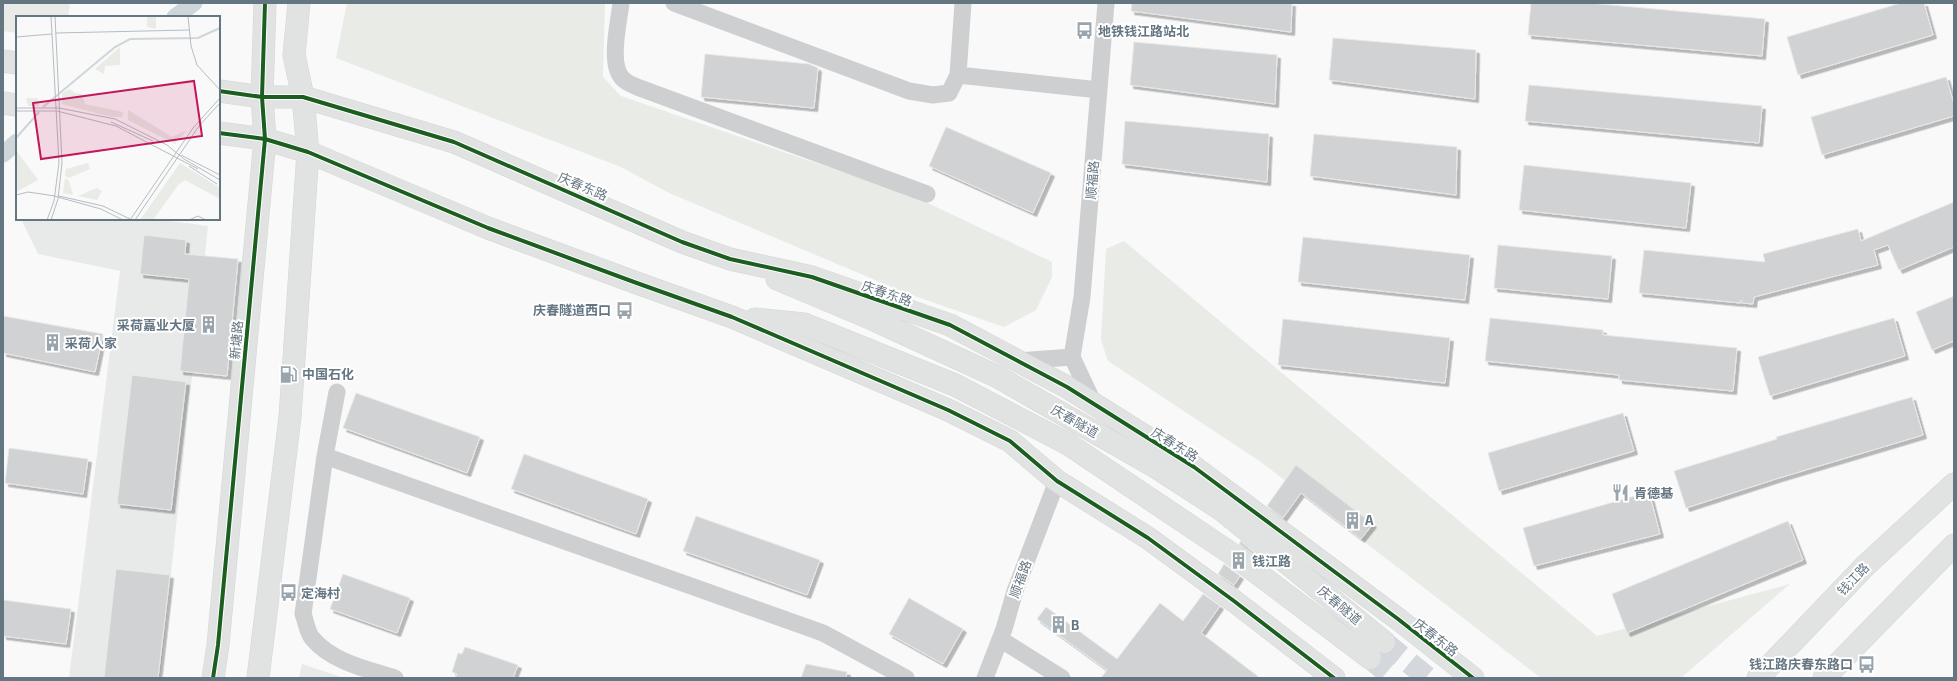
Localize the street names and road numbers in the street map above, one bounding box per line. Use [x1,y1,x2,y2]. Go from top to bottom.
street label: 顺福路 [1082,160,1102,200]
street label: 庆春东路 [556,168,610,204]
street label: 庆春东路 [860,277,914,309]
street label: 新塘路 [226,320,246,360]
street label: 庆春隧道 [1048,401,1102,441]
street label: 庆春东路 [1149,423,1201,465]
street label: 顺福路 [1006,558,1034,600]
street label: 钱江路 [1834,559,1872,599]
street label: 庆春隧道 [1315,582,1365,628]
street label: 庆春东路 [1411,615,1461,659]

